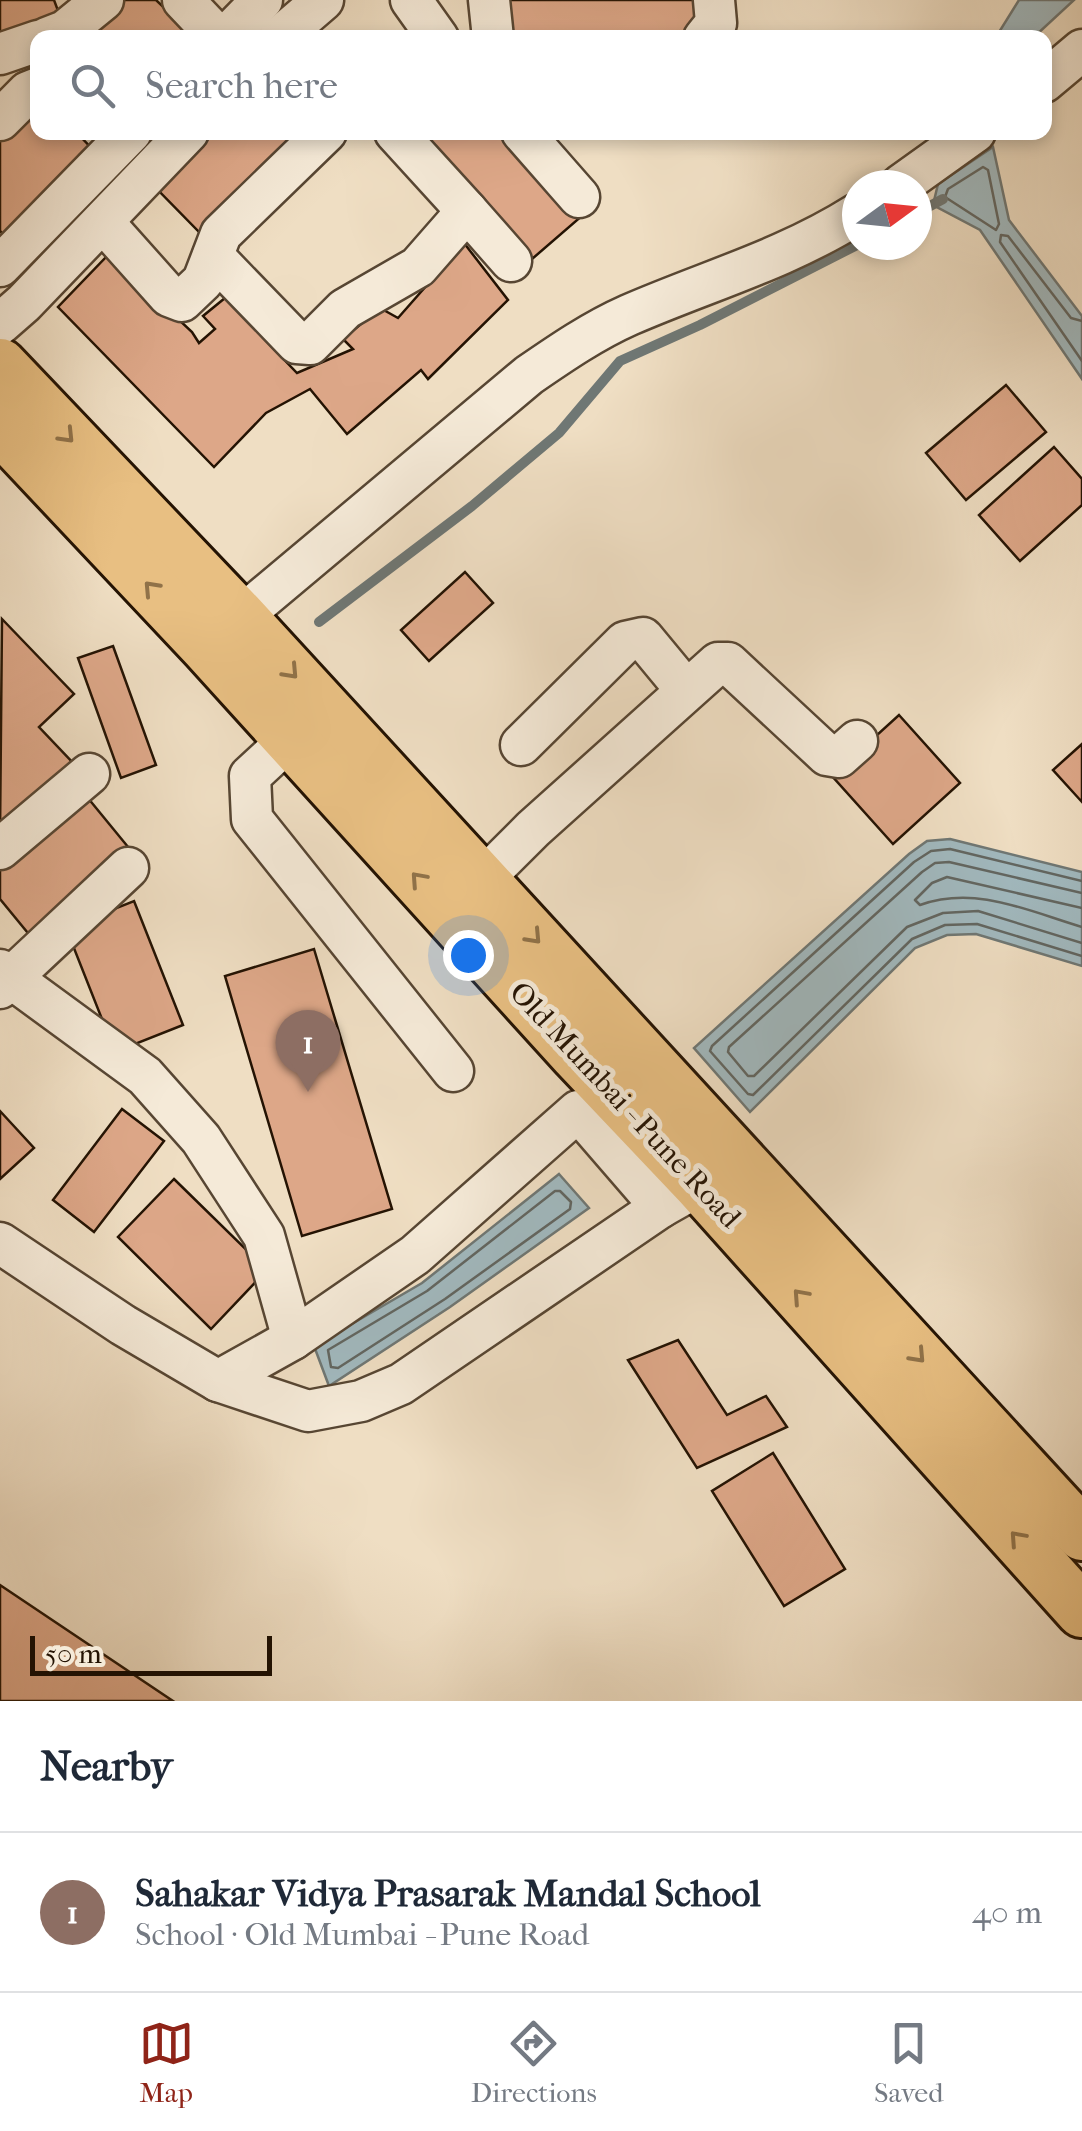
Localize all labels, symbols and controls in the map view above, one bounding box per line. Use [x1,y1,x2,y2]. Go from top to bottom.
search box [30,30,1052,140]
icon: search [65,58,120,113]
text: Search here [145,63,338,108]
north arrow [842,170,932,260]
one-way arrow [55,424,73,443]
one-way arrow [145,581,163,599]
one-way arrow [279,660,297,679]
one-way arrow [412,872,430,891]
one-way arrow [522,926,540,944]
your location [443,930,494,981]
street label: Old Mumbai - Pune Road [502,975,748,1236]
pin: 1 [276,1010,340,1092]
one-way arrow [794,1289,812,1308]
one-way arrow [906,1345,924,1363]
one-way arrow [1011,1531,1029,1550]
scale bar [30,1631,272,1676]
text: 50 m [45,1637,102,1670]
text: Nearby [40,1742,172,1791]
text: Sahakar Vidya Prasarak Mandal School [135,1871,761,1916]
text: 1 [67,1894,78,1931]
text: 40 m [972,1894,1042,1931]
text: School · Old Mumbai - Pune Road [135,1916,589,1953]
tab: Map [139,2016,194,2109]
tab: Directions [471,2016,597,2109]
tab: Saved [874,2016,943,2109]

